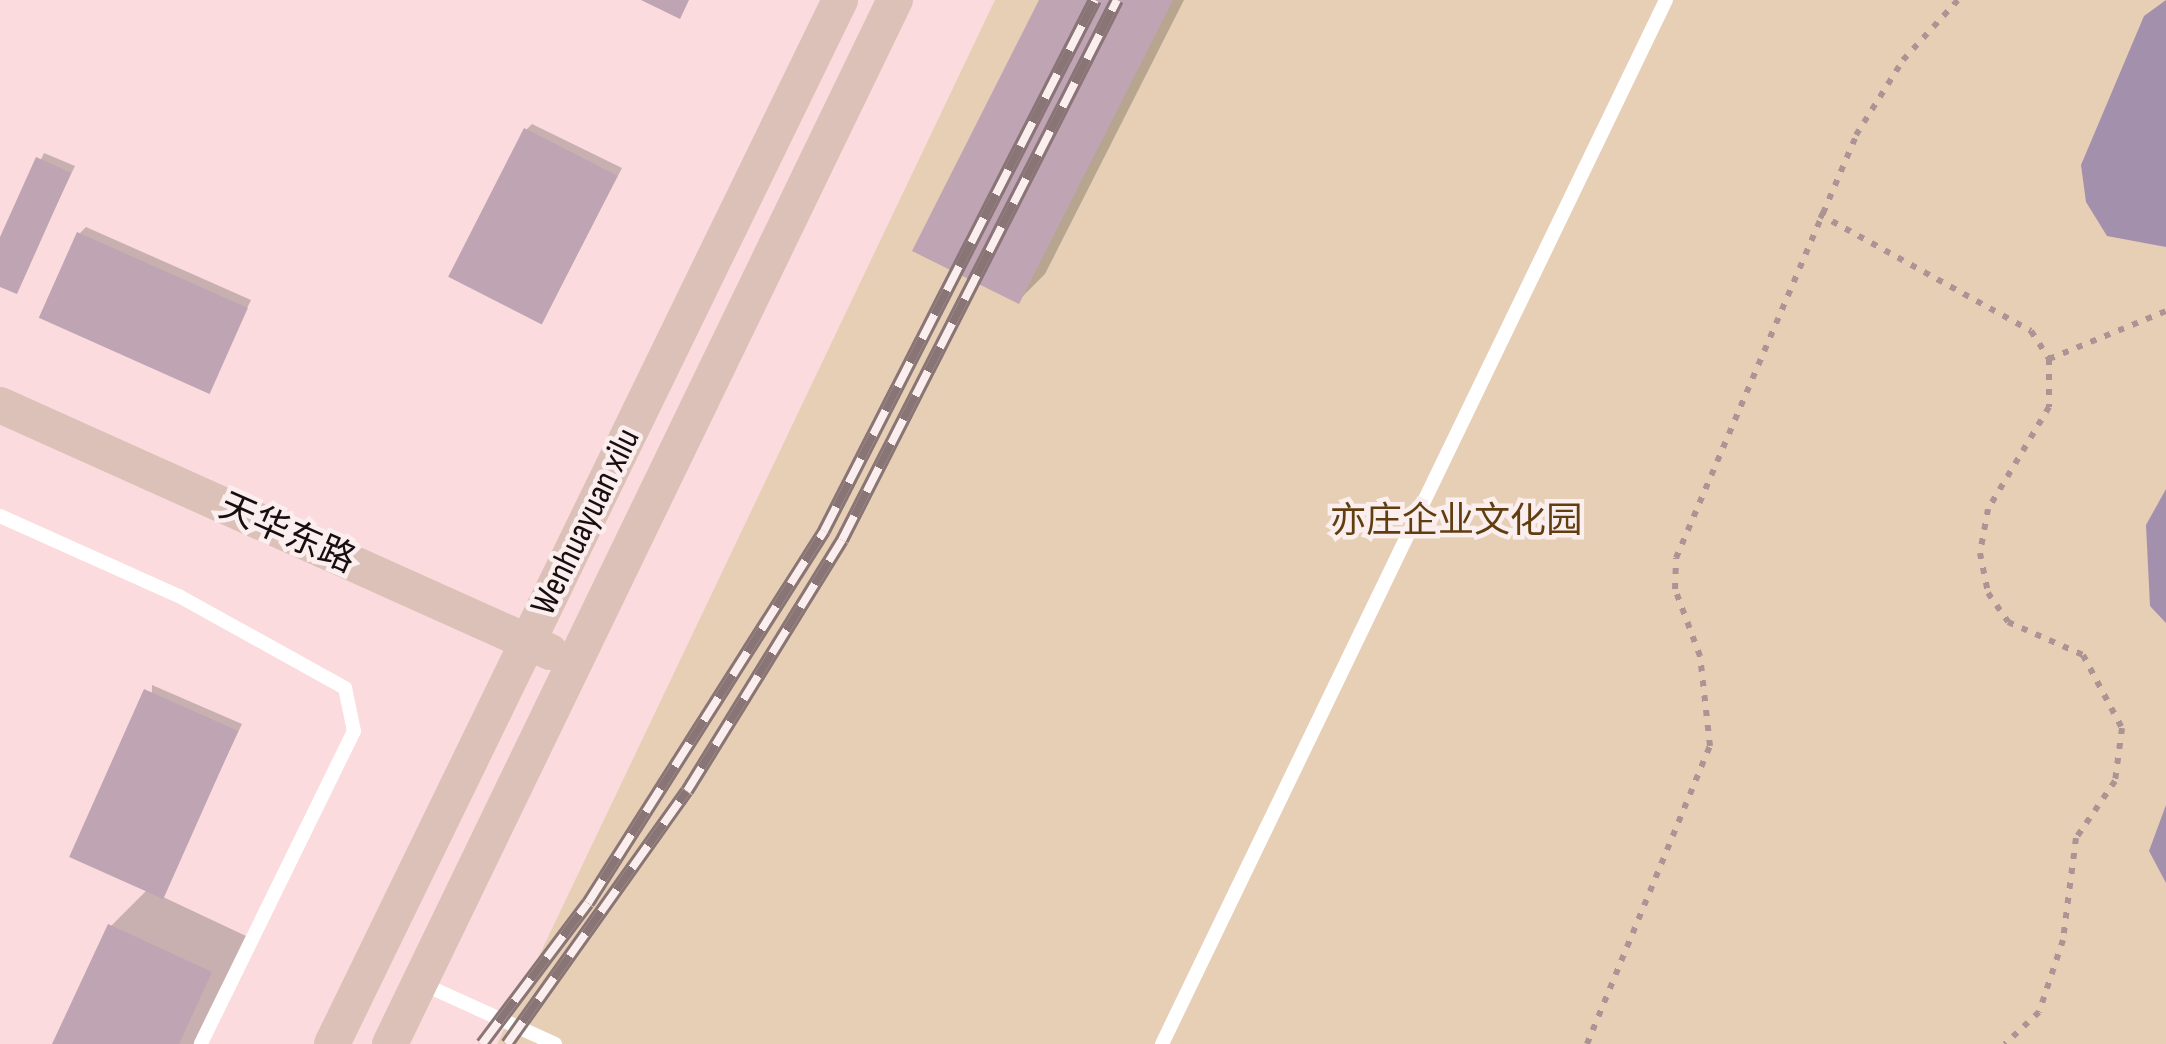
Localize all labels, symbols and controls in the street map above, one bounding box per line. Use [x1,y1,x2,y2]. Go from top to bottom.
street label: Wenhuayuan xilu [522,421,650,623]
street label: 天华东路 [212,485,362,583]
park label: 亦庄企业文化园 [1330,500,1582,544]

